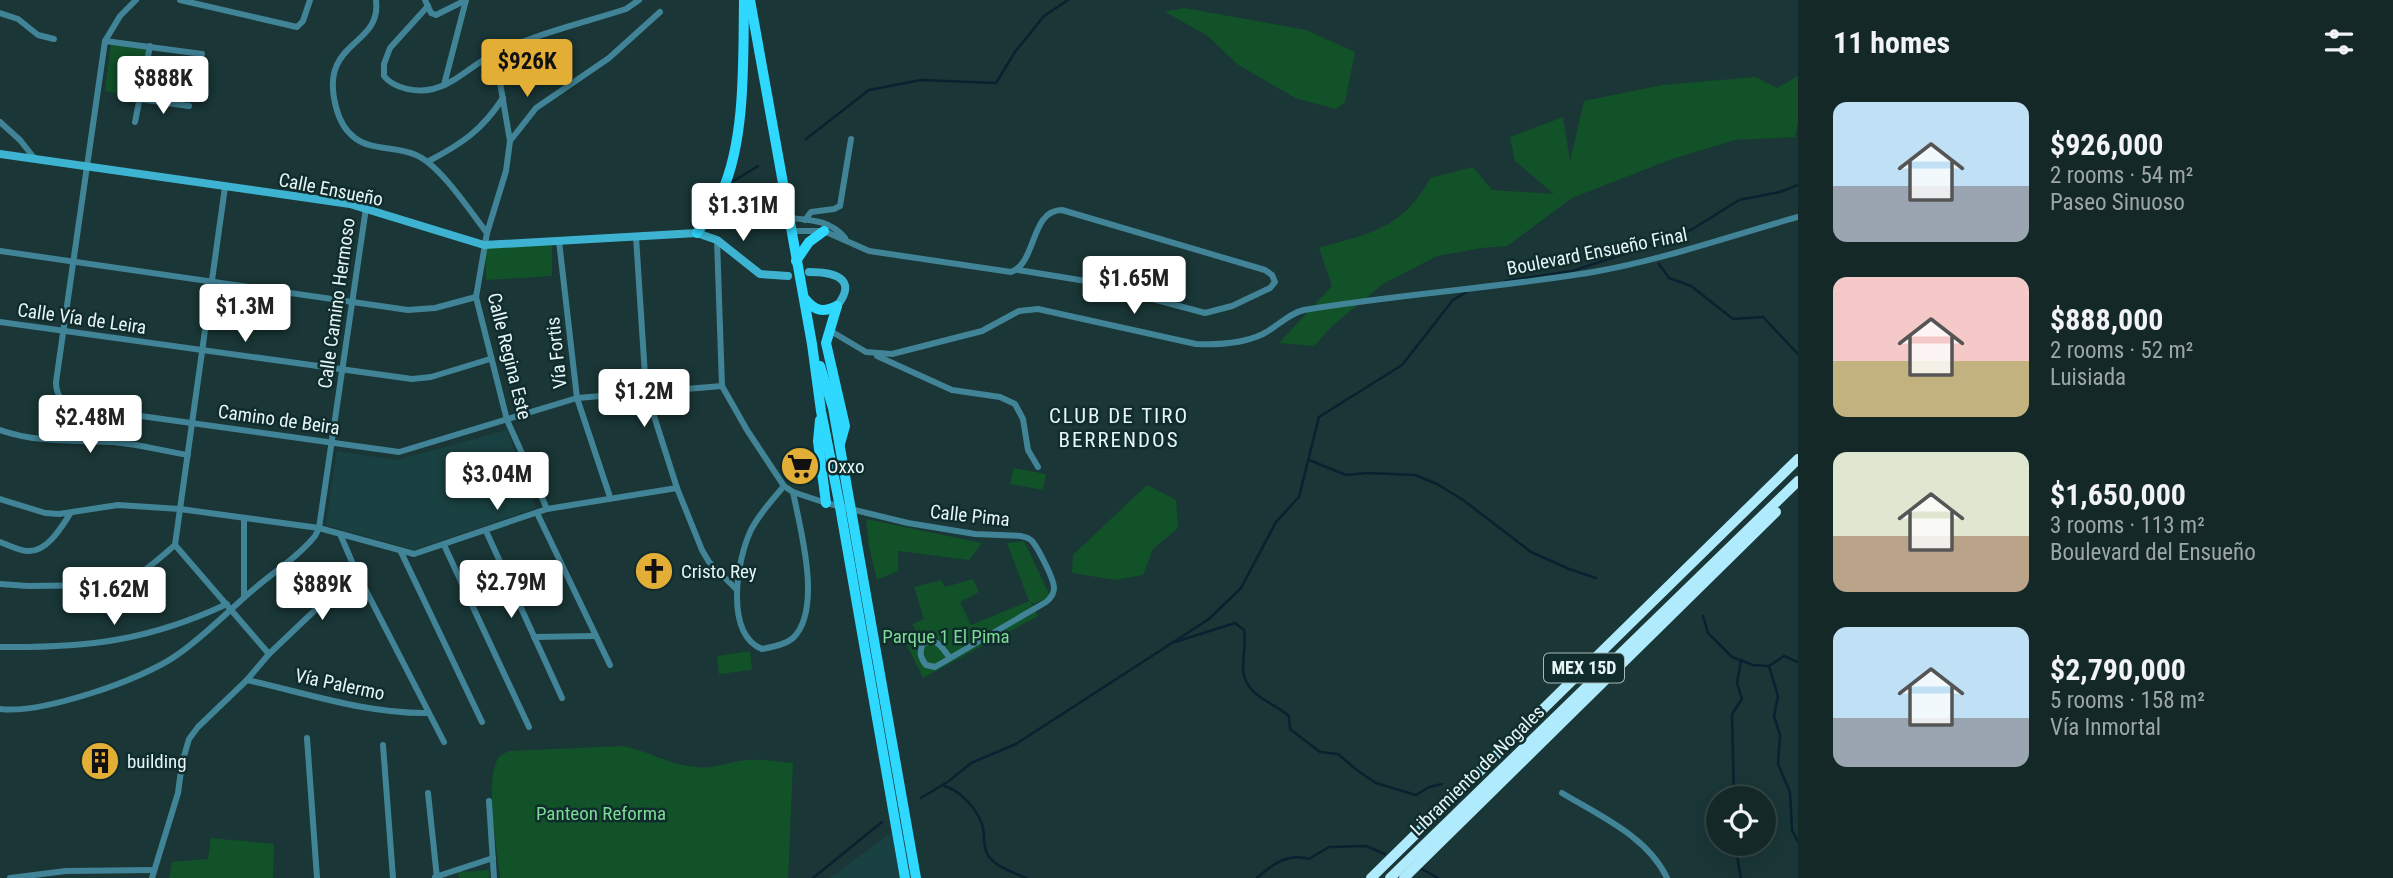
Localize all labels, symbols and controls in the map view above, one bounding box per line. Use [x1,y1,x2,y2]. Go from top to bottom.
icon: filters [2320,23,2358,61]
text: 11 homes [1833,25,1950,60]
pin: $926K [478,40,576,99]
text: $926K [497,48,557,75]
pin: $888K [114,57,212,116]
text: $888K [133,65,193,92]
text: $926,000 [2050,127,2163,162]
icon: home [1889,130,1973,214]
text: 2 rooms · 54 m² [2050,162,2193,189]
street label: Calle Ensueño [277,168,385,211]
pin: $1.31M [686,184,800,243]
text: Paseo Sinuoso [2050,189,2185,216]
text: $1.31M [708,192,778,219]
street label: Calle Camino Hermoso [313,216,360,390]
street label: Boulevard Ensueño Final [1505,223,1689,280]
pin: $1.65M [1077,256,1191,316]
text: $1.65M [1099,265,1169,292]
pin: $1.3M [196,284,294,344]
street label: Calle Regina Este [483,290,536,422]
text: $1.3M [216,293,275,320]
street label: Calle Vía de Leira [16,298,148,339]
text: $888,000 [2050,302,2163,337]
icon: home [1889,305,1973,389]
street label: Vía Fortis [541,316,572,390]
text: 2 rooms · 52 m² [2050,337,2193,364]
text: Luisiada [2050,364,2126,391]
pin: $1.2M [595,370,693,429]
text: $1.2M [615,378,674,405]
pin: $2.48M [33,396,147,455]
street label: Camino de Beira [217,400,341,439]
text: $2.48M [55,404,125,431]
district label: CLUB DE TIRO BERRENDOS [1049,404,1189,452]
supermarket icon: Oxxo [779,445,821,487]
pin: $3.04M [440,452,554,512]
place label: Oxxo [827,455,864,478]
text: $3.04M [462,461,532,488]
text: $1,650,000 [2050,477,2186,512]
icon: home [1889,480,1973,564]
street label: Calle Pima [929,500,1011,531]
text: 3 rooms · 113 m² [2050,512,2205,539]
text: Boulevard del Ensueño [2050,539,2256,566]
church icon: Cristo Rey [633,550,675,592]
pin: $2.79M [454,560,568,620]
place label: Cristo Rey [681,560,757,583]
pin: $889K [273,562,371,622]
pin: $1.62M [57,568,171,627]
text: $2.79M [476,569,546,596]
text: $889K [292,571,352,598]
text: $1.62M [79,576,149,603]
park label: Parque 1 El Pima [882,625,1010,648]
text: $2,790,000 [2050,652,2186,687]
road number: MEX 15D [1544,654,1624,682]
icon: home [1889,655,1973,739]
street label: Vía Palermo [293,664,387,705]
text: 5 rooms · 158 m² [2050,687,2205,714]
street label: Libramiento de Nogales [1405,700,1549,840]
text: Vía Inmortal [2050,714,2161,741]
building icon: building [79,740,121,782]
place label: building [127,750,187,773]
map controls [1706,786,1776,856]
button: locate [1706,786,1776,856]
park label: Panteon Reforma [536,802,666,825]

